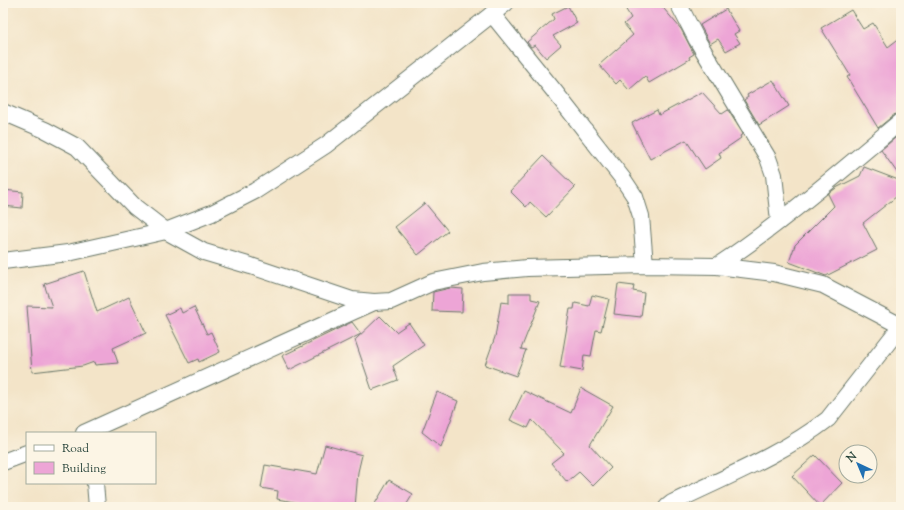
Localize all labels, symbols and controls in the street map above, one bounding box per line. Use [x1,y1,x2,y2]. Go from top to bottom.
legend [26,432,156,484]
text: Road [62,440,89,458]
north arrow [838,444,878,484]
text: N [842,449,861,467]
text: Building [62,460,106,478]

